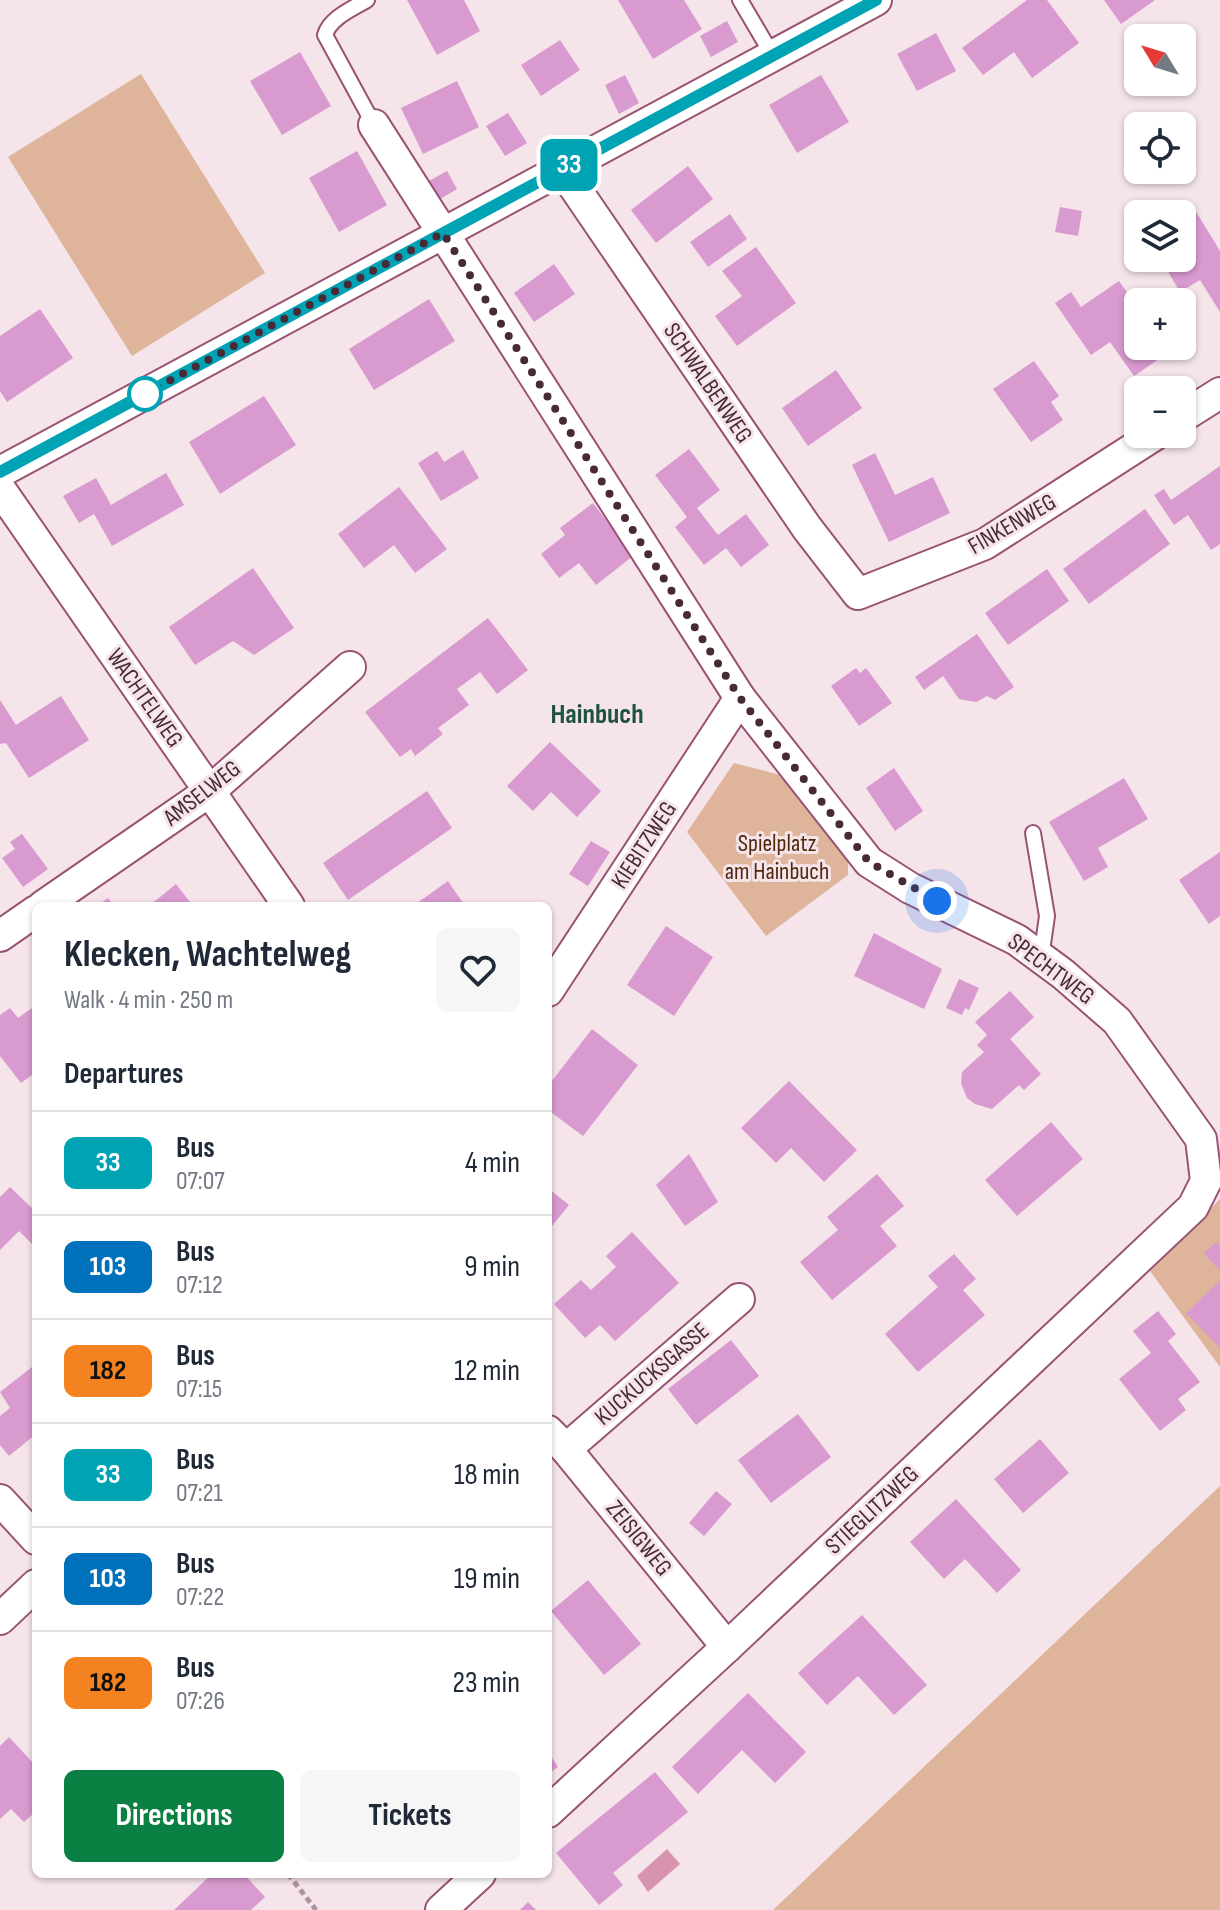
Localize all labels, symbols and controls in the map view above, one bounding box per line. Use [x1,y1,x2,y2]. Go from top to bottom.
north arrow [1124,24,1196,96]
map controls [1124,24,1196,448]
button: locate [1124,112,1196,184]
line badge: 33 [533,139,605,191]
text: 33 [556,148,582,181]
button: layers [1124,200,1196,272]
button: + [1124,288,1196,360]
street label: SCHWALBENWEG [657,318,759,448]
button: − [1124,376,1196,448]
unlabelled marker [128,377,162,411]
street label: FINKENWEG [963,487,1061,561]
street label: WACHTELWEG [100,643,190,753]
district label: Hainbuch [550,698,644,731]
street label: AMSELWEG [157,754,246,833]
street label: KIEBITZWEG [605,796,683,894]
park label: Spielplatz am Hainbuch [725,829,829,886]
your location [917,881,957,921]
street label: SPECHTWEG [1002,927,1100,1011]
button: heart [436,928,520,1012]
text: Klecken, Wachtelweg [64,932,351,977]
text: Walk · 4 min · 250 m [64,985,233,1016]
text: Departures [64,1056,184,1092]
text: Bus [176,1130,215,1166]
text: 4 min [465,1145,520,1181]
text: 33 [95,1146,121,1179]
text: 07:07 [176,1166,225,1197]
text: Bus [176,1234,215,1270]
text: 9 min [464,1249,520,1285]
text: 103 [90,1250,126,1283]
text: 07:12 [176,1270,223,1301]
street label: KUCKUCKSGASSE [589,1316,715,1432]
text: Bus [176,1338,215,1374]
text: 12 min [454,1353,520,1389]
text: 182 [90,1354,126,1387]
text: 07:15 [176,1374,222,1405]
text: Bus [176,1442,215,1478]
text: 18 min [454,1457,520,1493]
text: 33 [95,1458,121,1491]
street label: STIEGLITZWEG [819,1460,925,1560]
text: 07:21 [176,1478,223,1509]
street label: ZEISIGWEG [600,1494,678,1582]
text: Bus [176,1546,215,1582]
text: 19 min [454,1561,520,1597]
text: 103 [90,1562,126,1595]
text: 07:22 [176,1582,224,1613]
text: Bus [176,1650,215,1686]
text: 23 min [453,1665,520,1701]
text: 182 [90,1666,126,1699]
text: 07:26 [176,1686,225,1717]
button: Directions [64,1770,284,1862]
button: Tickets [300,1770,520,1862]

